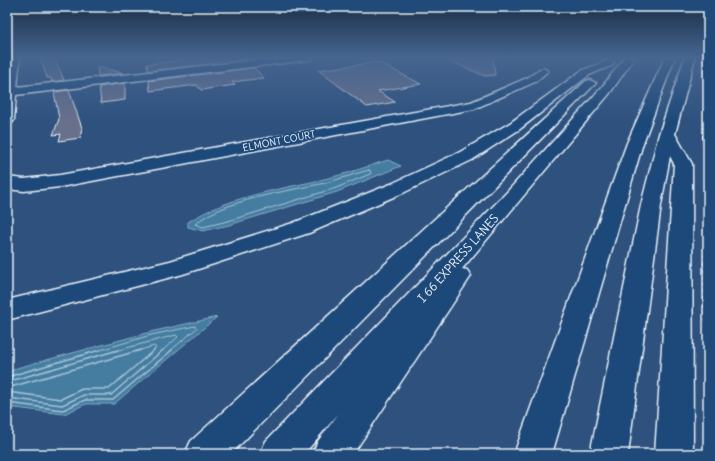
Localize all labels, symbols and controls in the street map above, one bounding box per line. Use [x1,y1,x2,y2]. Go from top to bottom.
street label: ELMONT COURT [241,128,317,154]
street label: I 66 EXPRESS LANES [414,211,502,305]

